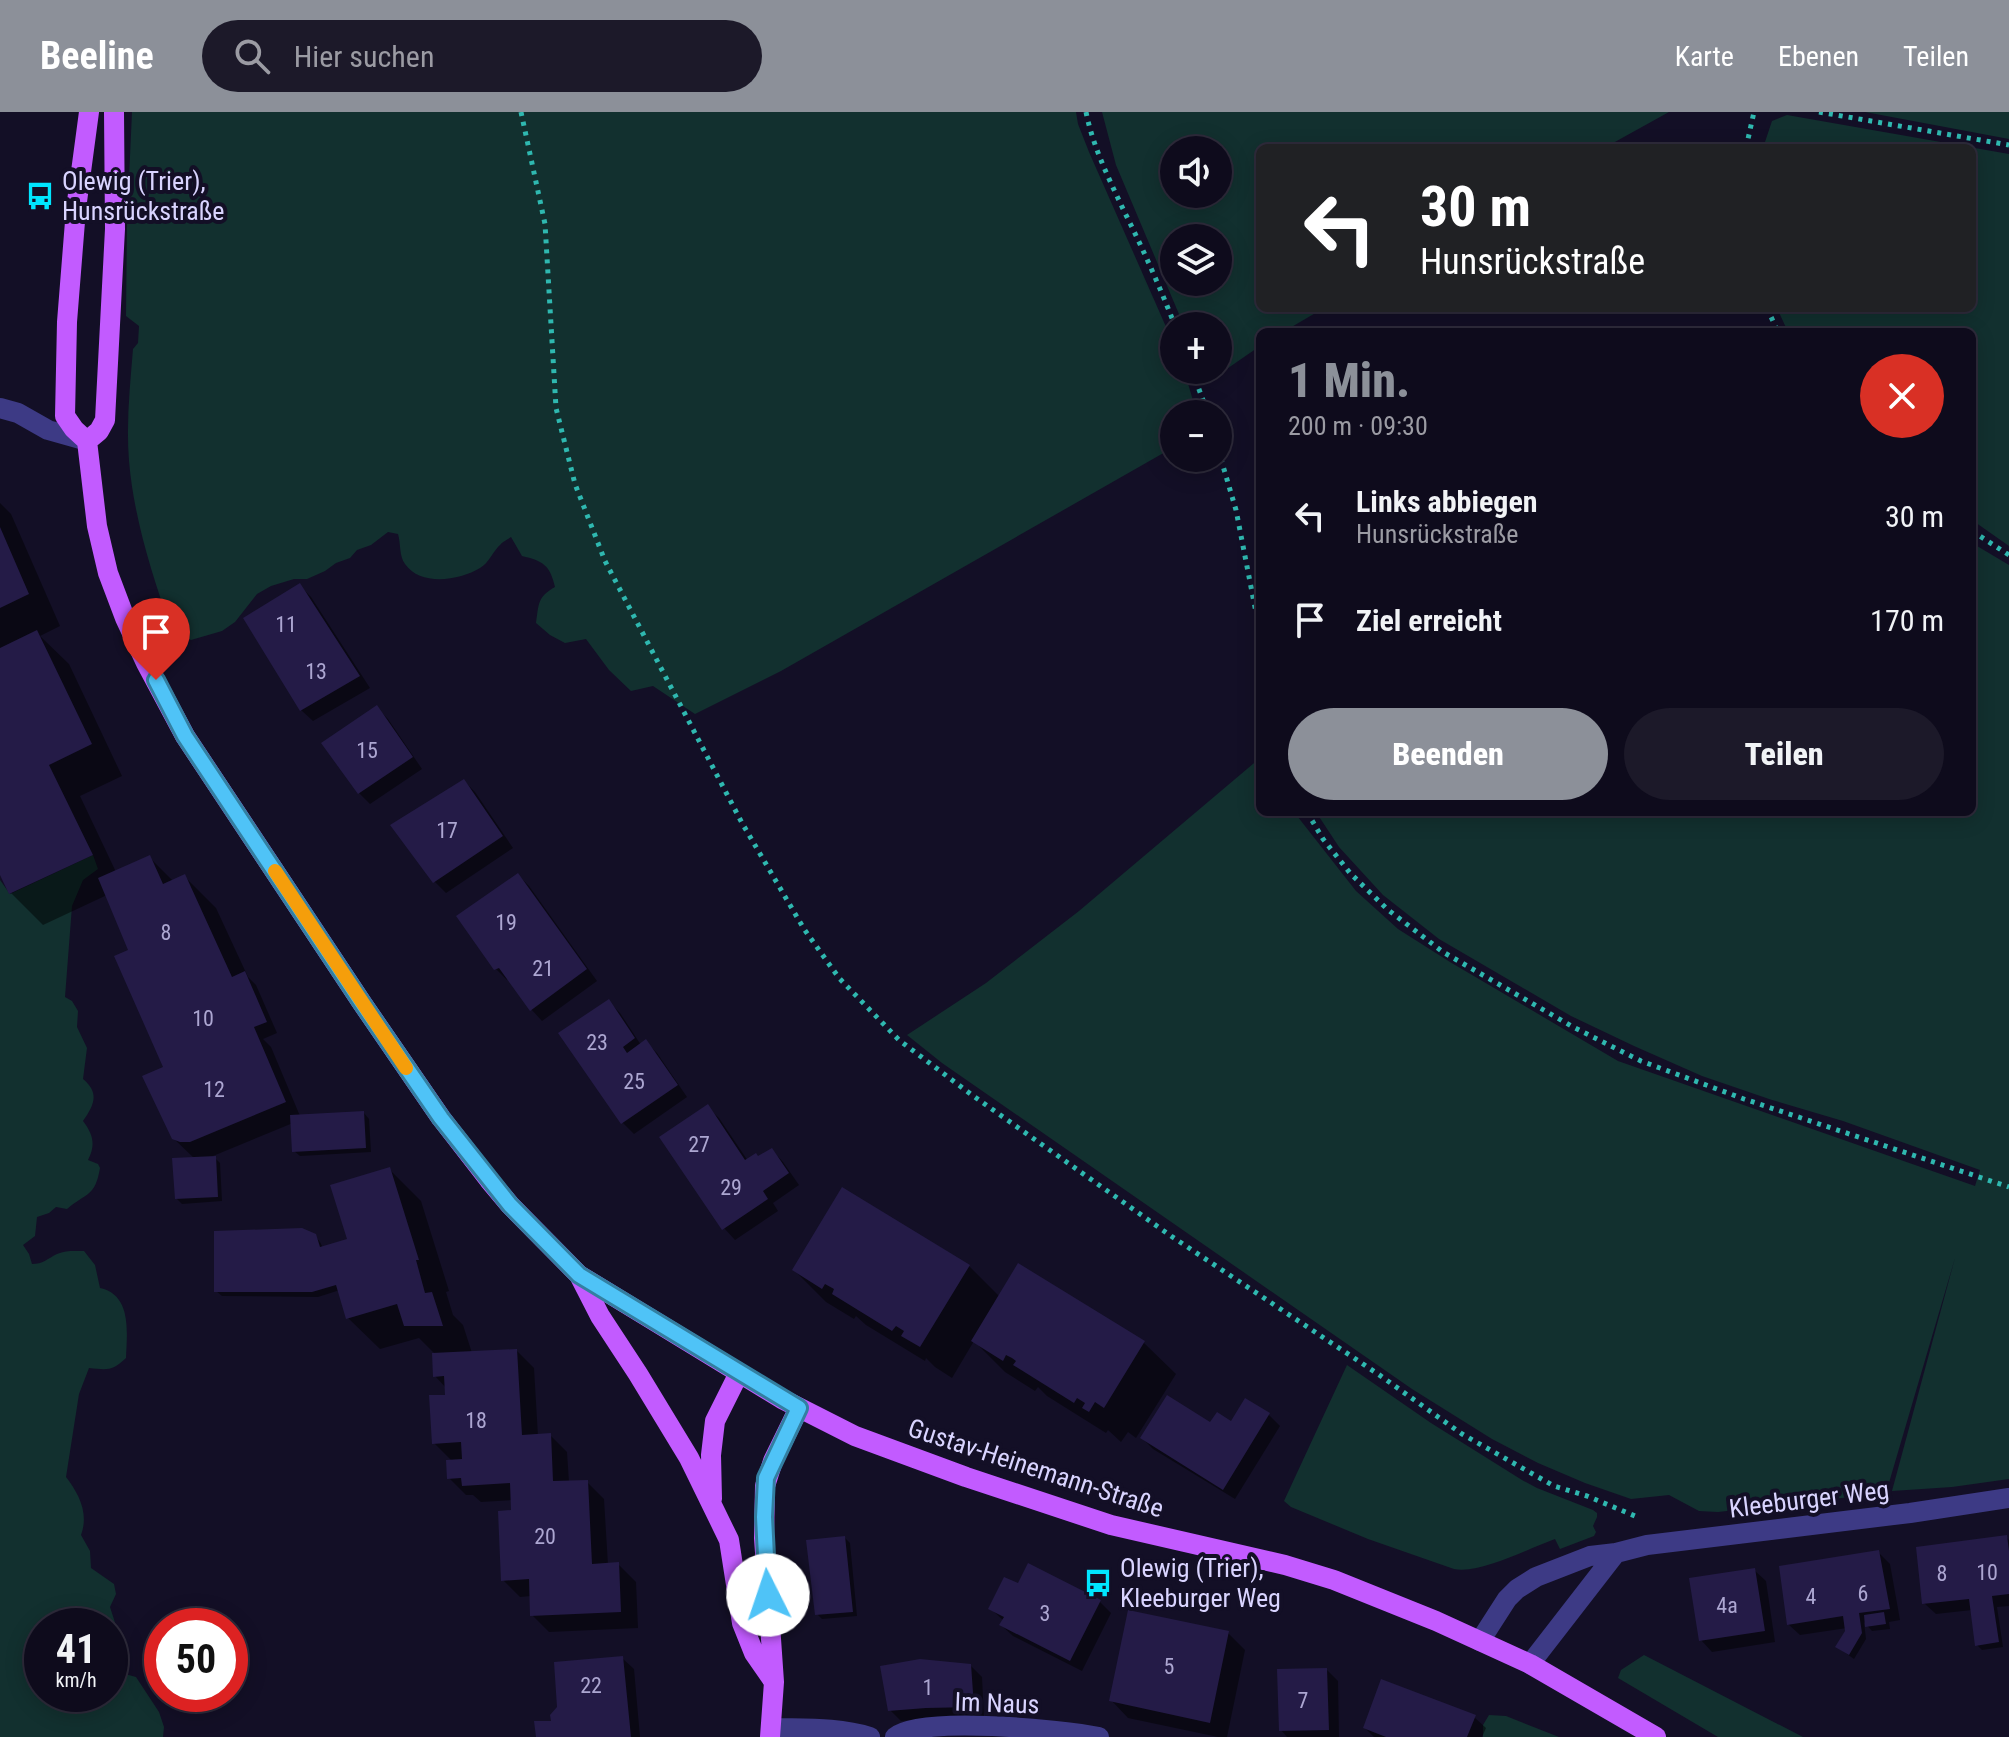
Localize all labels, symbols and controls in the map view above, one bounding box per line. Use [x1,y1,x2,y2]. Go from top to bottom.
search box [202,20,762,92]
text: Beeline [40,34,154,78]
icon: search [230,34,274,78]
text: Hier suchen [294,39,434,74]
text: Karte [1675,40,1734,73]
text: Ebenen [1778,40,1859,73]
text: Teilen [1903,40,1969,73]
map controls [1160,136,1232,472]
button: sound [1160,136,1232,208]
place label: Olewig (Trier), Hunsrückstraße [62,166,225,226]
text: 30 m [1420,174,1531,240]
icon: left [1288,176,1392,280]
bus stop icon: Olewig (Trier), Hunsrückstraße [25,181,55,211]
button: layers [1160,224,1232,296]
text: Hunsrückstraße [1420,241,1645,283]
button: + [1160,312,1232,384]
text: 1 Min. [1288,352,1410,409]
button: close [1860,354,1944,438]
button: − [1160,400,1232,472]
text: 200 m · 09:30 [1288,411,1428,441]
text: Links abbiegen [1356,484,1538,519]
icon: left [1288,494,1332,538]
text: 30 m [1885,499,1944,534]
text: Hunsrückstraße [1356,519,1519,549]
pin [122,598,190,680]
icon: arrive [1288,598,1332,642]
text: Ziel erreicht [1356,603,1502,638]
text: 170 m [1870,603,1944,638]
icon: arrive [134,610,178,654]
house number: 11 [275,612,297,637]
house number: 13 [305,659,327,684]
button: Beenden [1288,708,1608,800]
button: Teilen [1624,708,1944,800]
house number: 15 [356,738,378,763]
house number: 17 [436,818,458,843]
house number: 19 [495,910,517,935]
house number: 8 [161,920,171,945]
house number: 21 [532,956,554,981]
house number: 10 [192,1006,214,1031]
house number: 23 [586,1030,608,1055]
house number: 25 [623,1069,645,1094]
house number: 12 [203,1077,225,1102]
house number: 27 [688,1132,710,1157]
house number: 29 [720,1175,742,1200]
house number: 18 [465,1408,487,1433]
street label: Gustav-Heinemann-Straße [904,1413,1168,1523]
street label: Kleeburger Weg [1727,1474,1891,1524]
house number: 20 [534,1524,556,1549]
position arrow [726,1553,810,1637]
place label: Olewig (Trier), Kleeburger Weg [1120,1553,1281,1613]
house number: 10 [1976,1560,1998,1585]
house number: 8 [1937,1561,1947,1586]
bus stop icon: Olewig (Trier), Kleeburger Weg [1083,1568,1113,1598]
house number: 6 [1858,1581,1868,1606]
house number: 4 [1806,1584,1817,1609]
house number: 4a [1716,1593,1738,1618]
house number: 3 [1040,1601,1050,1626]
speed limit sign: 50 [144,1608,248,1712]
text: 41 [56,1626,96,1673]
house number: 5 [1164,1654,1174,1679]
text: km/h [55,1668,97,1692]
house number: 22 [580,1673,602,1698]
house number: 1 [923,1675,933,1700]
street label: Im Naus [954,1687,1040,1719]
house number: 7 [1298,1688,1308,1713]

